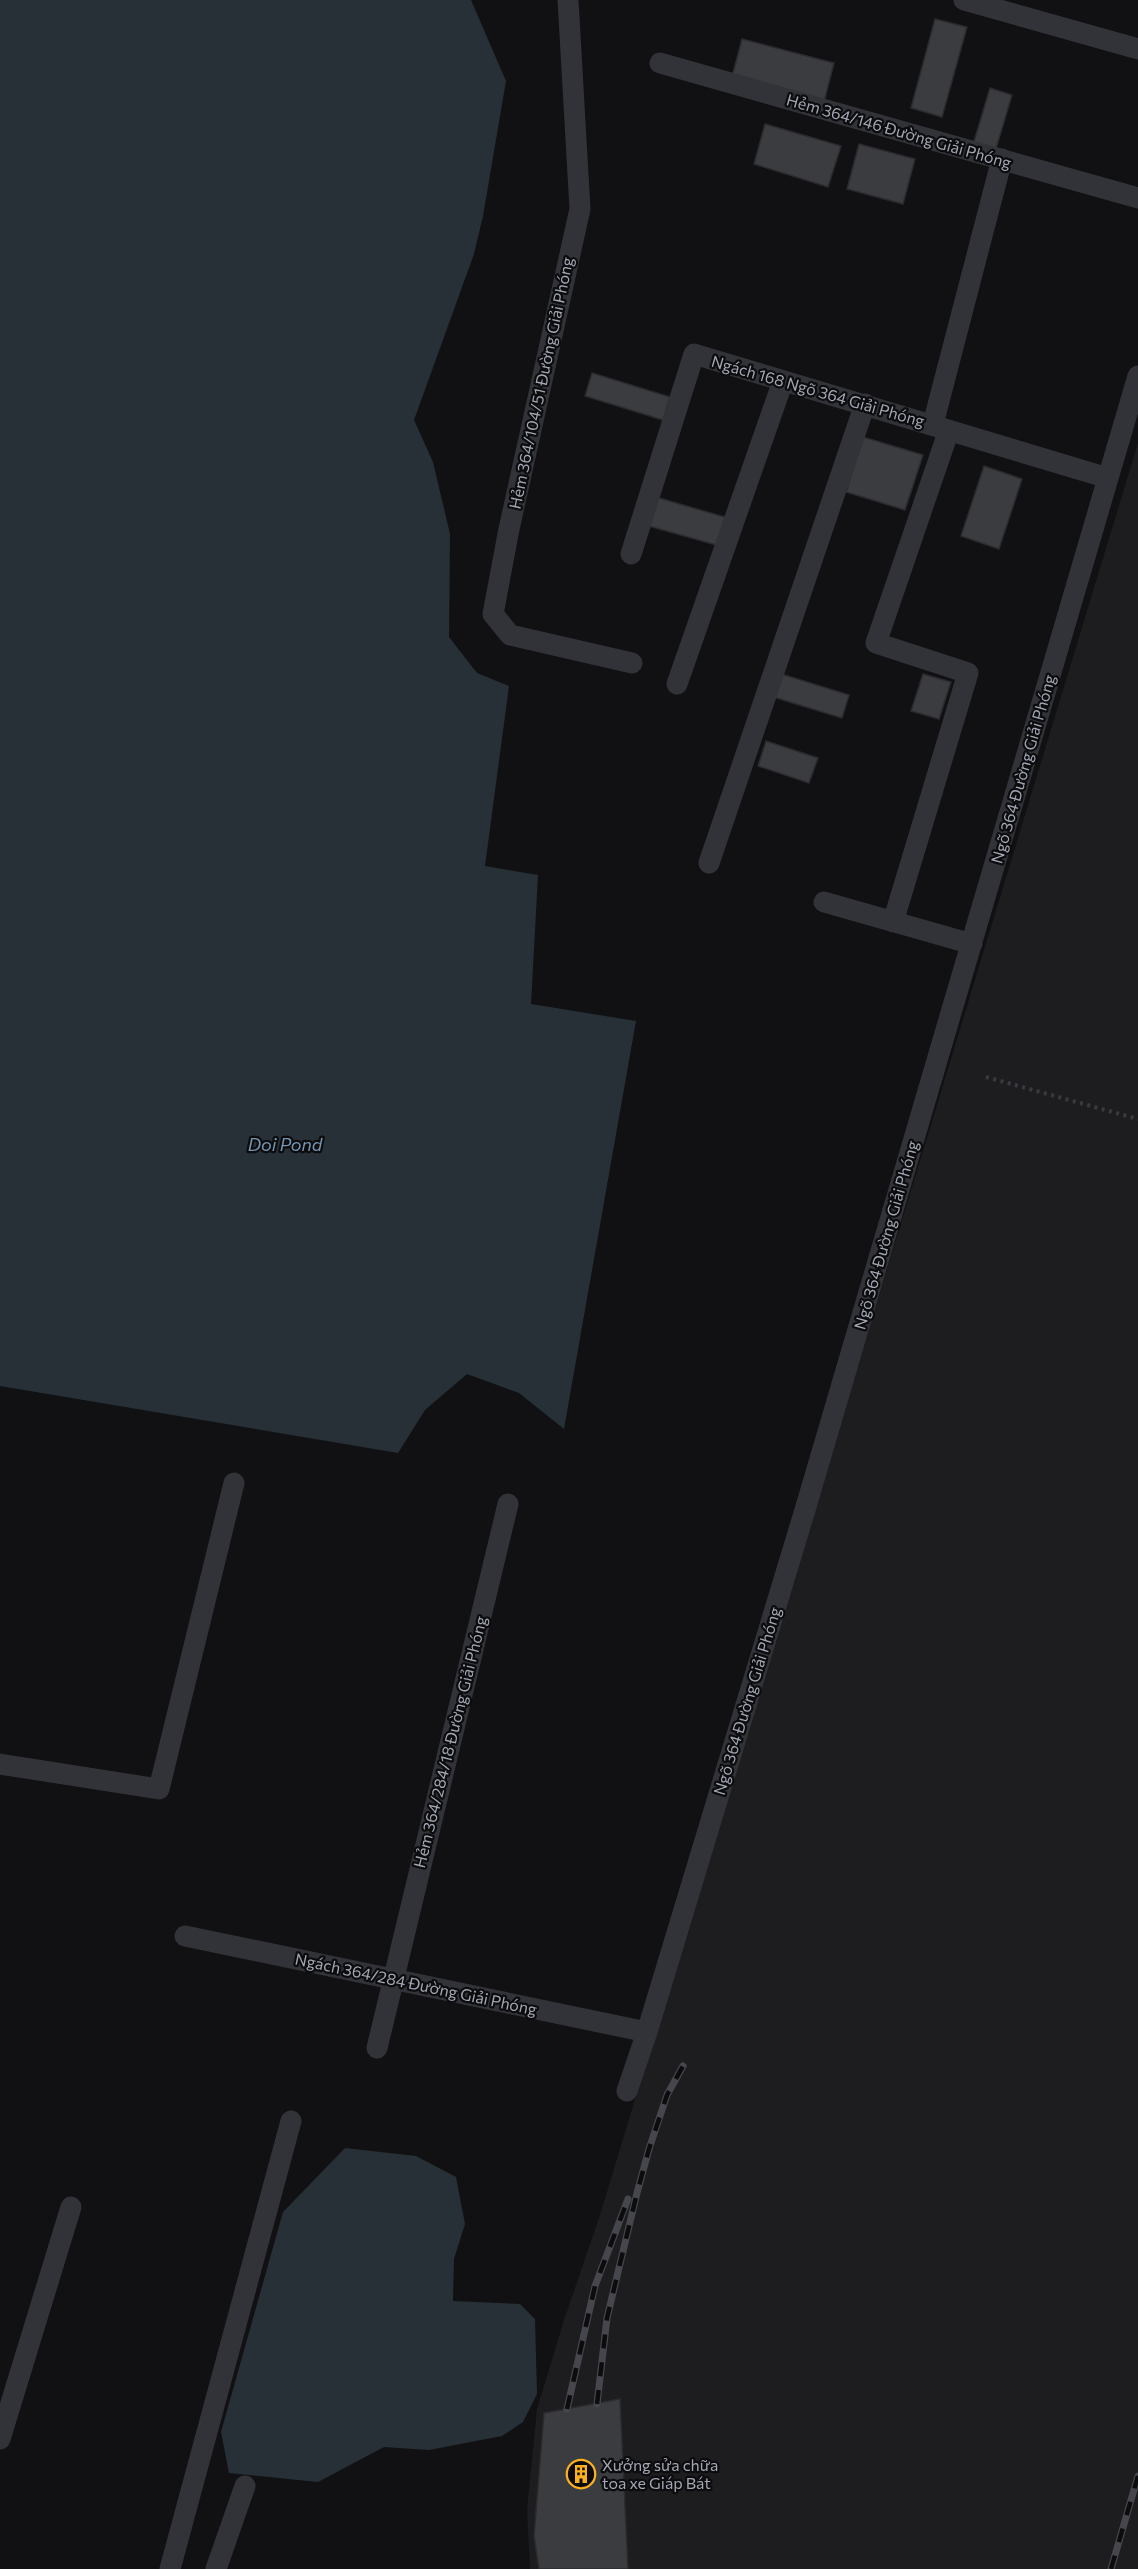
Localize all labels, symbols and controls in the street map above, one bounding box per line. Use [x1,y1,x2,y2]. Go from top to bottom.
street label: Hẻm 364/146 Đường Giải Phóng [784,89,1014,172]
street label: Hẻm 364/104/51 Đường Giải Phóng [505,255,577,511]
street label: Ngách 168 Ngõ 364 Giải Phóng [709,351,927,430]
street label: Ngõ 364 Đường Giải Phóng [986,672,1059,865]
water label: Doi Pond [248,1133,323,1155]
street label: Ngõ 364 Đường Giải Phóng [849,1138,922,1331]
street label: Ngõ 364 Đường Giải Phóng [709,1604,784,1797]
street label: Hẻm 364/284/18 Đường Giải Phóng [409,1614,490,1870]
street label: Ngách 364/284 Đường Giải Phóng [293,1949,539,2019]
place label: Xưởng sửa chữa toa xe Giáp Bát [602,2455,718,2492]
building icon: Xưởng sửa chữa toa xe Giáp Bát [565,2458,597,2490]

